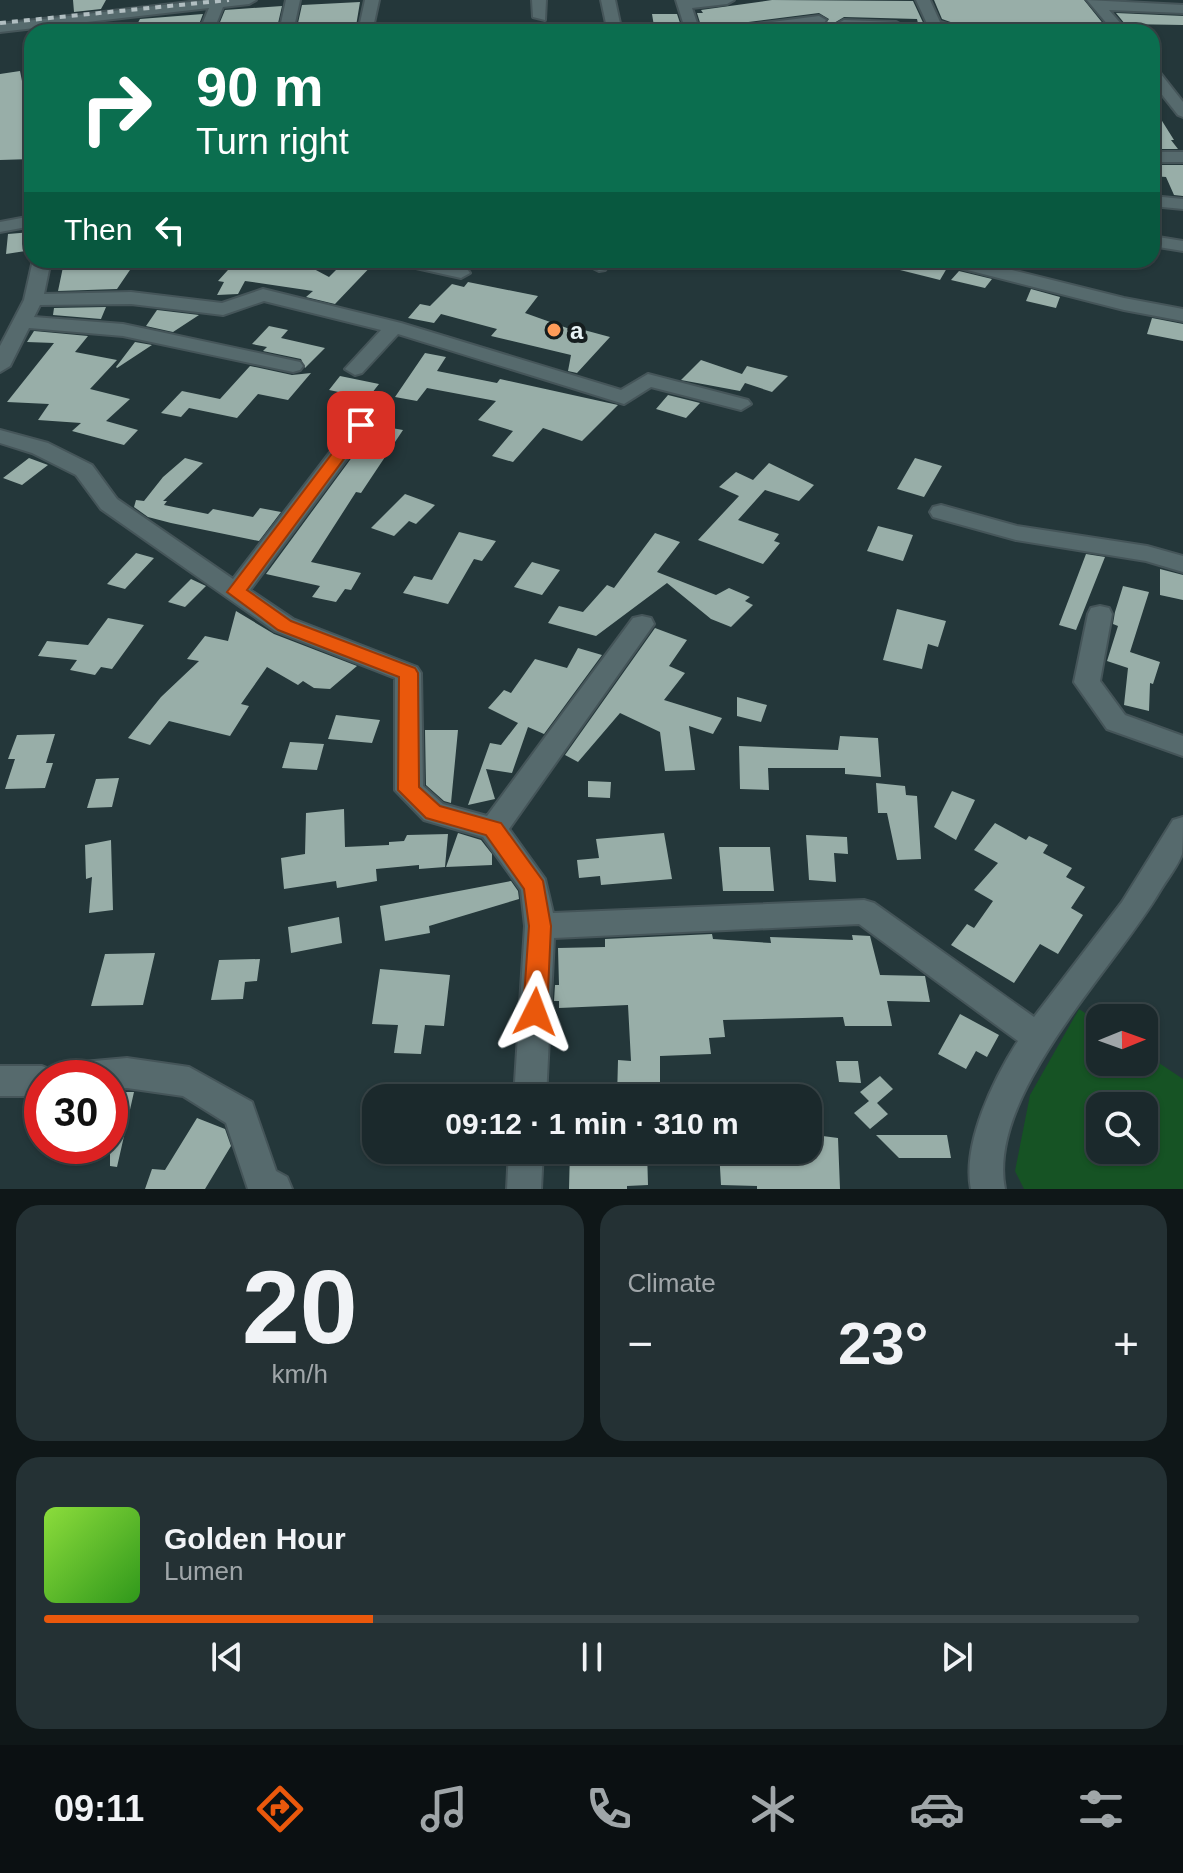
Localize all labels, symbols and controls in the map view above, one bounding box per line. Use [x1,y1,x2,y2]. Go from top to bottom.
text: 90 m [196,55,324,118]
icon: right [64,56,168,160]
text: Turn right [196,121,349,162]
icon: left [148,208,192,252]
text: Then [64,213,132,246]
place label: a [570,317,584,344]
marker: a [545,321,563,339]
pin [327,391,395,459]
icon: arrive [339,403,383,447]
position arrow [493,970,577,1054]
north arrow [1086,1004,1158,1076]
map controls [1086,1004,1158,1164]
speed limit sign: 30 [24,1060,128,1164]
button: search [1086,1092,1158,1164]
text: 09:12 · 1 min · 310 m [445,1107,739,1140]
text: 20 [242,1249,358,1365]
text: Climate [628,1268,716,1298]
text: 23° [838,1310,929,1377]
text: − [628,1319,653,1368]
text: + [1113,1319,1139,1368]
text: km/h [272,1359,328,1389]
text: Golden Hour [164,1522,346,1555]
text: Lumen [164,1556,244,1586]
icon: previous [205,1635,249,1679]
icon: pause [570,1635,614,1679]
icon: next [935,1635,979,1679]
icon: directions [252,1781,308,1837]
icon: music [416,1781,472,1837]
icon: phone [581,1781,637,1837]
icon: climate [745,1781,801,1837]
icon: car [909,1781,965,1837]
icon: filters [1073,1781,1129,1837]
text: 09:11 [54,1788,144,1829]

